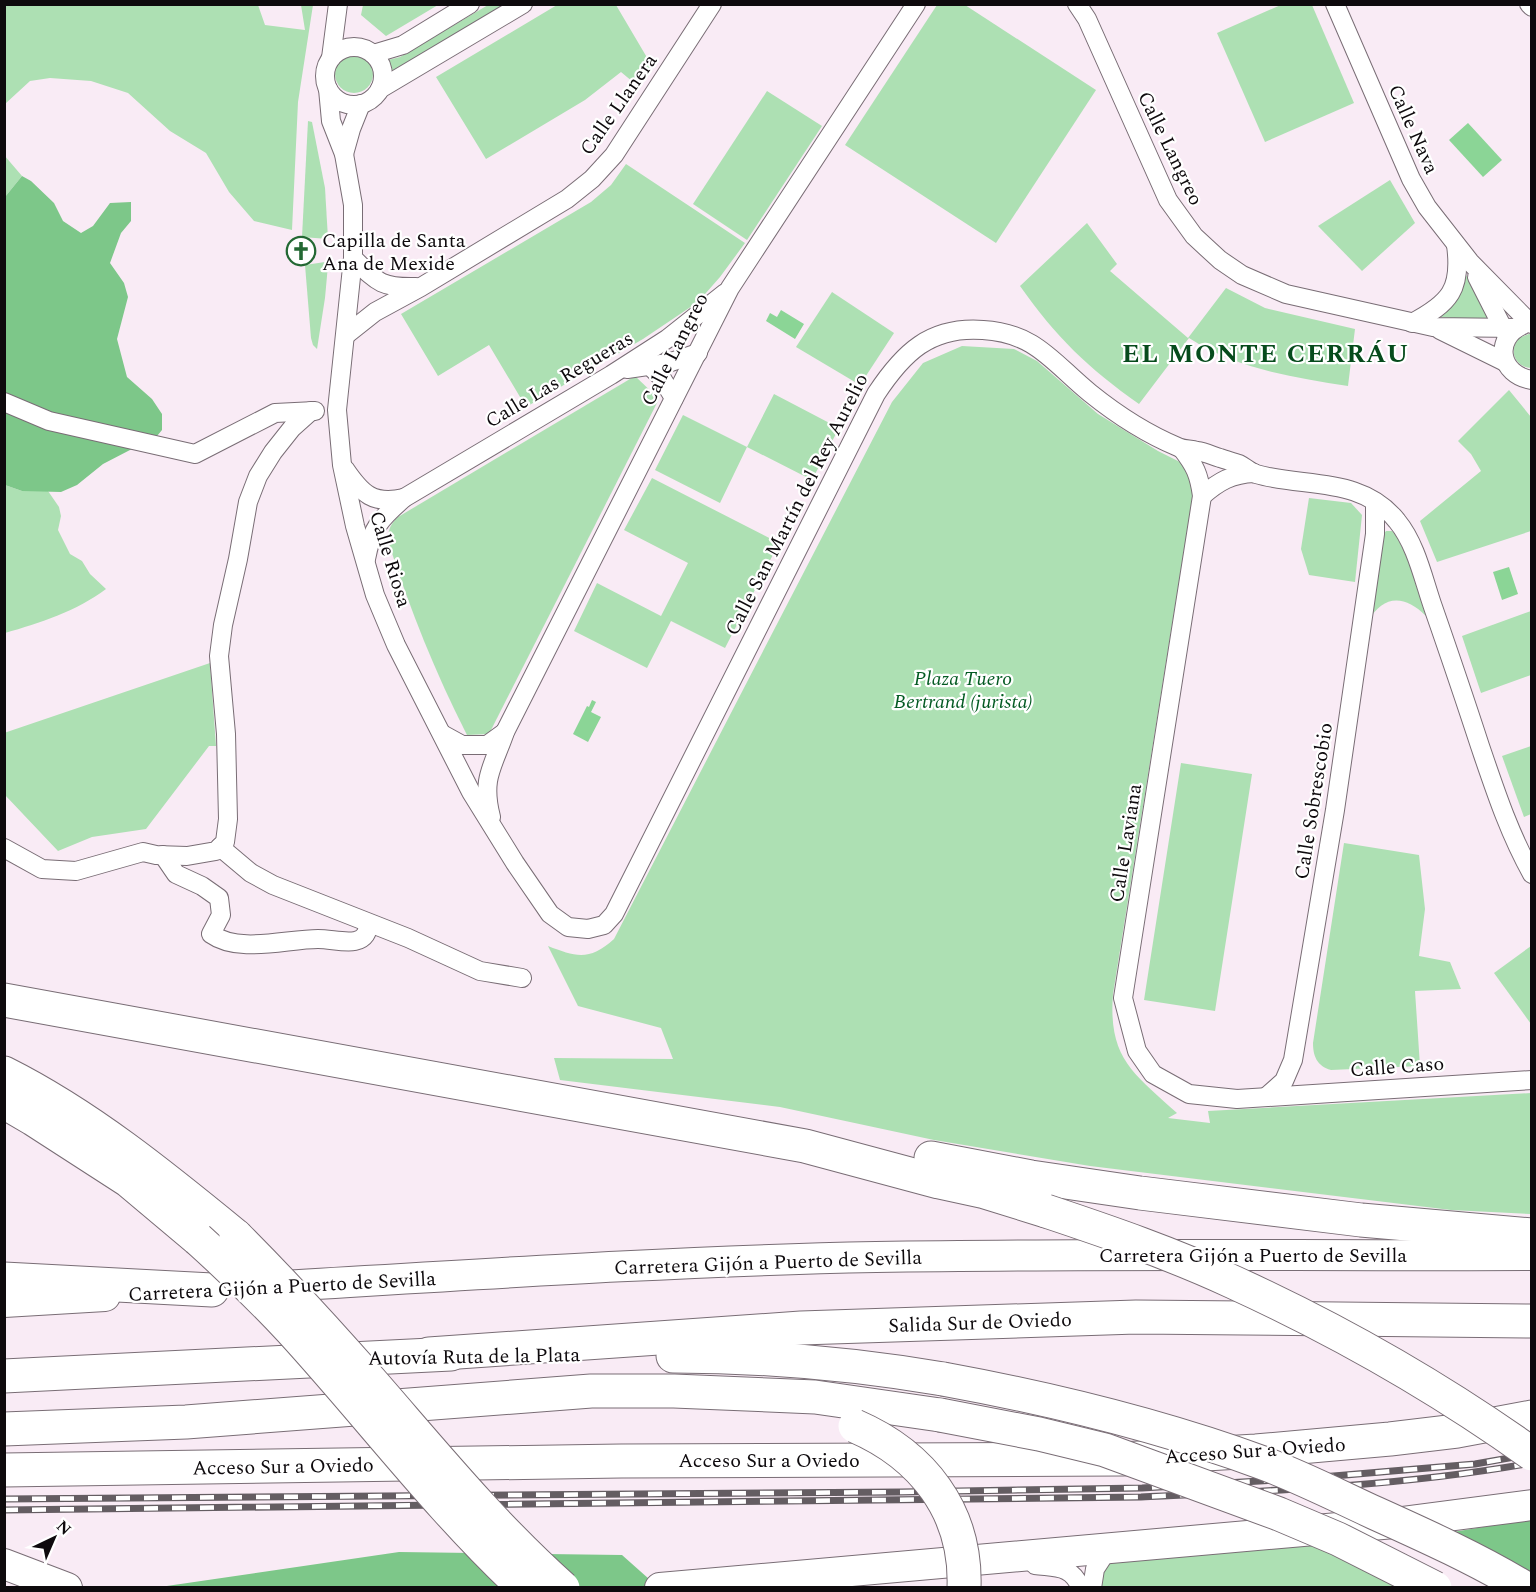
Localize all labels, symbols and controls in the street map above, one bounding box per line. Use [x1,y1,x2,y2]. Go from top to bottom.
street label: Calle Llanera [573,47,665,162]
street label: Calle Nava [1380,80,1446,179]
street label: Calle Langreo [1129,86,1211,211]
place label: Capilla de Santa Ana de Mexide [322,226,466,279]
church icon: Capilla de Santa Ana de Mexide [285,235,317,267]
street label: Calle Langreo [633,288,716,411]
street label: Calle Las Regueras [480,324,639,436]
district label: EL MONTE CERRÁU [1122,334,1410,374]
street label: Calle San Martín del Rey Aurelio [718,368,876,641]
street label: Calle Riosa [361,507,419,611]
park label: Plaza Tuero Bertrand (jurista) [894,664,1033,717]
street label: Calle Sobrescobio [1287,721,1341,882]
street label: Calle Laviana [1102,781,1150,905]
street label: Calle Caso [1349,1049,1445,1085]
street label: Carretera Gijón a Puerto de Sevilla [1099,1241,1407,1271]
street label: Carretera Gijón a Puerto de Sevilla [614,1243,923,1283]
street label: Carretera Gijón a Puerto de Sevilla [127,1264,437,1310]
street label: Salida Sur de Oviedo [888,1305,1072,1341]
street label: Autovía Ruta de la Plata [368,1340,581,1374]
street label: Acceso Sur a Oviedo [1163,1430,1347,1472]
street label: Acceso Sur a Oviedo [678,1446,860,1476]
street label: Acceso Sur a Oviedo [192,1450,374,1484]
north arrow [24,1508,84,1568]
text: N [51,1515,77,1541]

